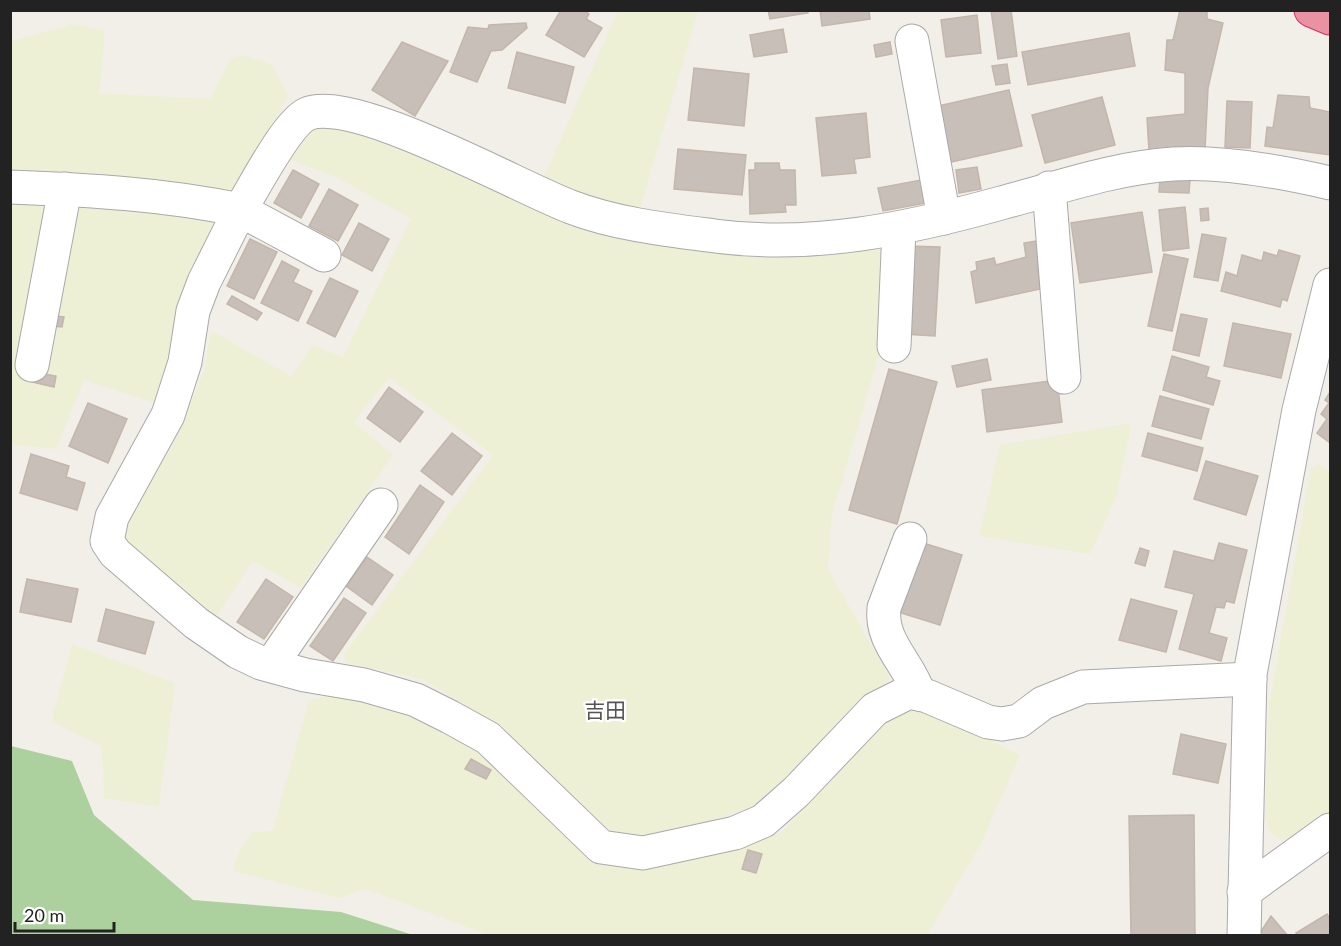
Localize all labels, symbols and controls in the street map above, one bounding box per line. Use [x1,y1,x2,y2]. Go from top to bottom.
district label: 吉田 [584,697,626,722]
scale bar [15,895,114,933]
text: 20 m [24,904,64,926]

